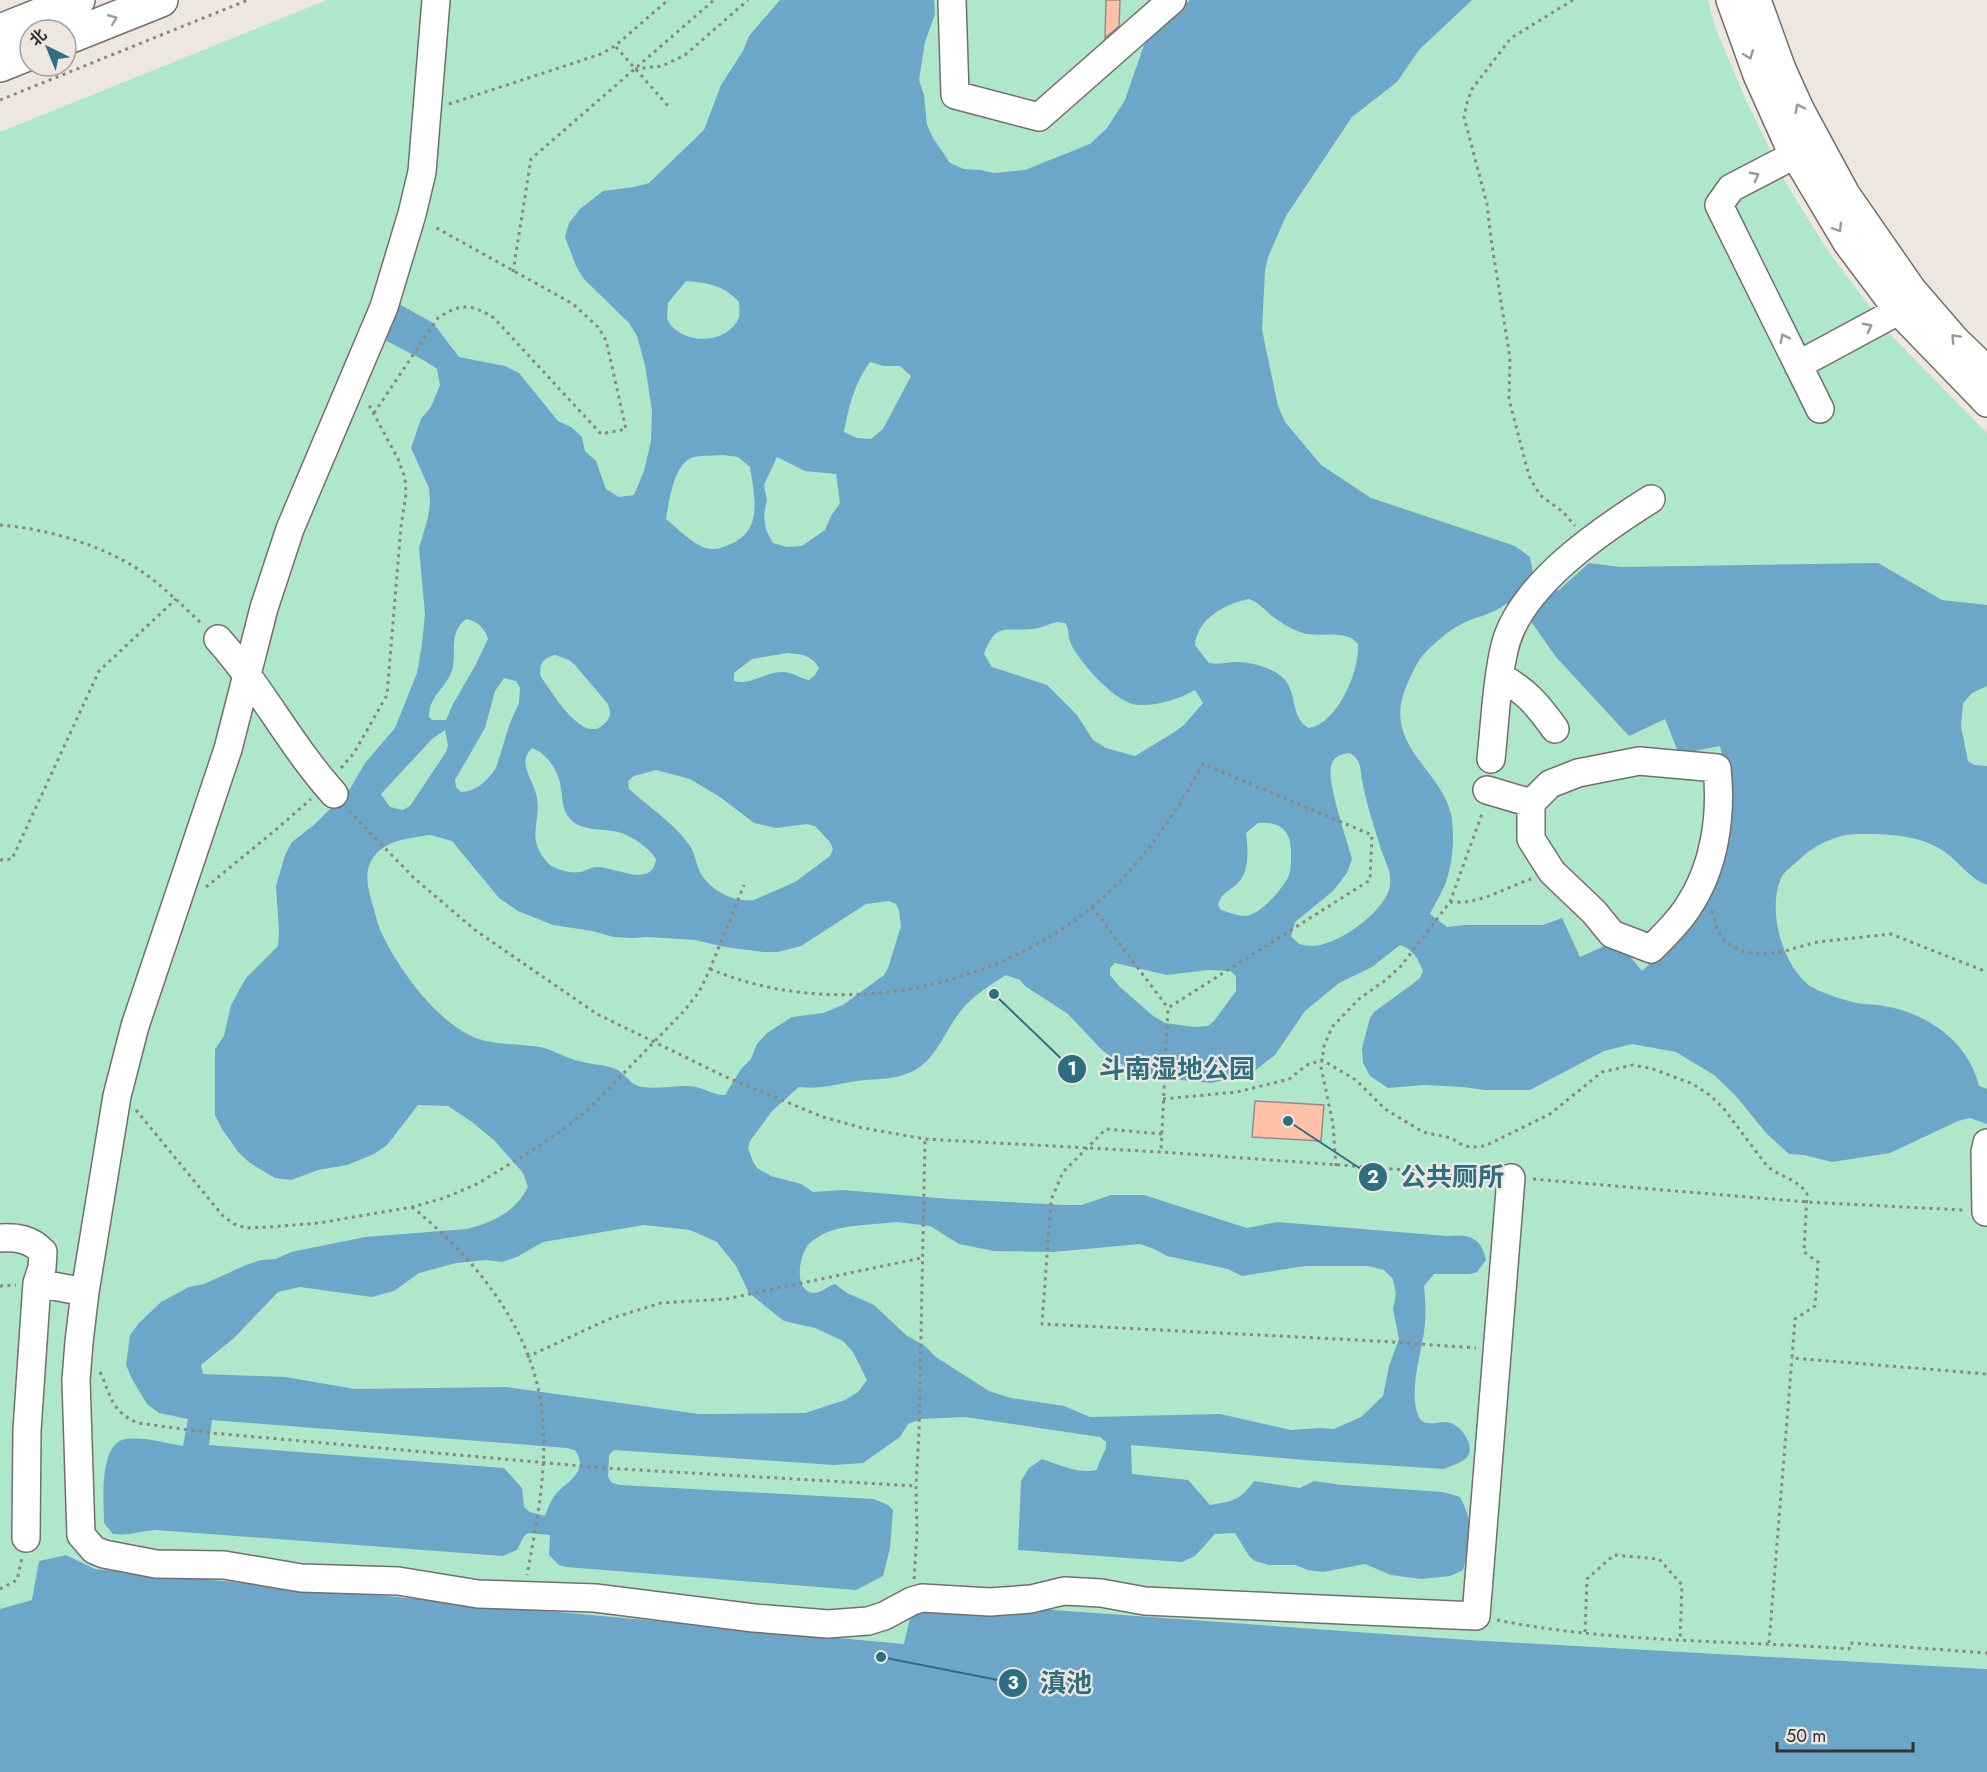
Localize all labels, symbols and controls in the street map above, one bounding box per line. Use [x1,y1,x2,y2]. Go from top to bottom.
one-way arrow [107,14,118,26]
north arrow [18,18,78,78]
text: 北 [24,24,52,51]
one-way arrow [1742,49,1755,60]
one-way arrow [1795,103,1807,114]
one-way arrow [1748,172,1759,183]
one-way arrow [1831,222,1843,232]
one-way arrow [1861,323,1872,334]
one-way arrow [1780,333,1791,344]
one-way arrow [1951,335,1962,345]
callout: 斗南湿地公园 [1057,1047,1267,1091]
text: 斗南湿地公园 [1099,1050,1255,1088]
text: 1 [1067,1056,1077,1082]
callout: 公共厕所 [1358,1155,1516,1199]
text: 公共厕所 [1400,1158,1504,1196]
text: 2 [1367,1164,1379,1190]
callout: 滇池 [998,1661,1104,1705]
text: 滇池 [1040,1664,1092,1702]
text: 3 [1007,1670,1019,1696]
scale bar [1777,1715,1914,1753]
text: 50 m [1786,1723,1826,1749]

